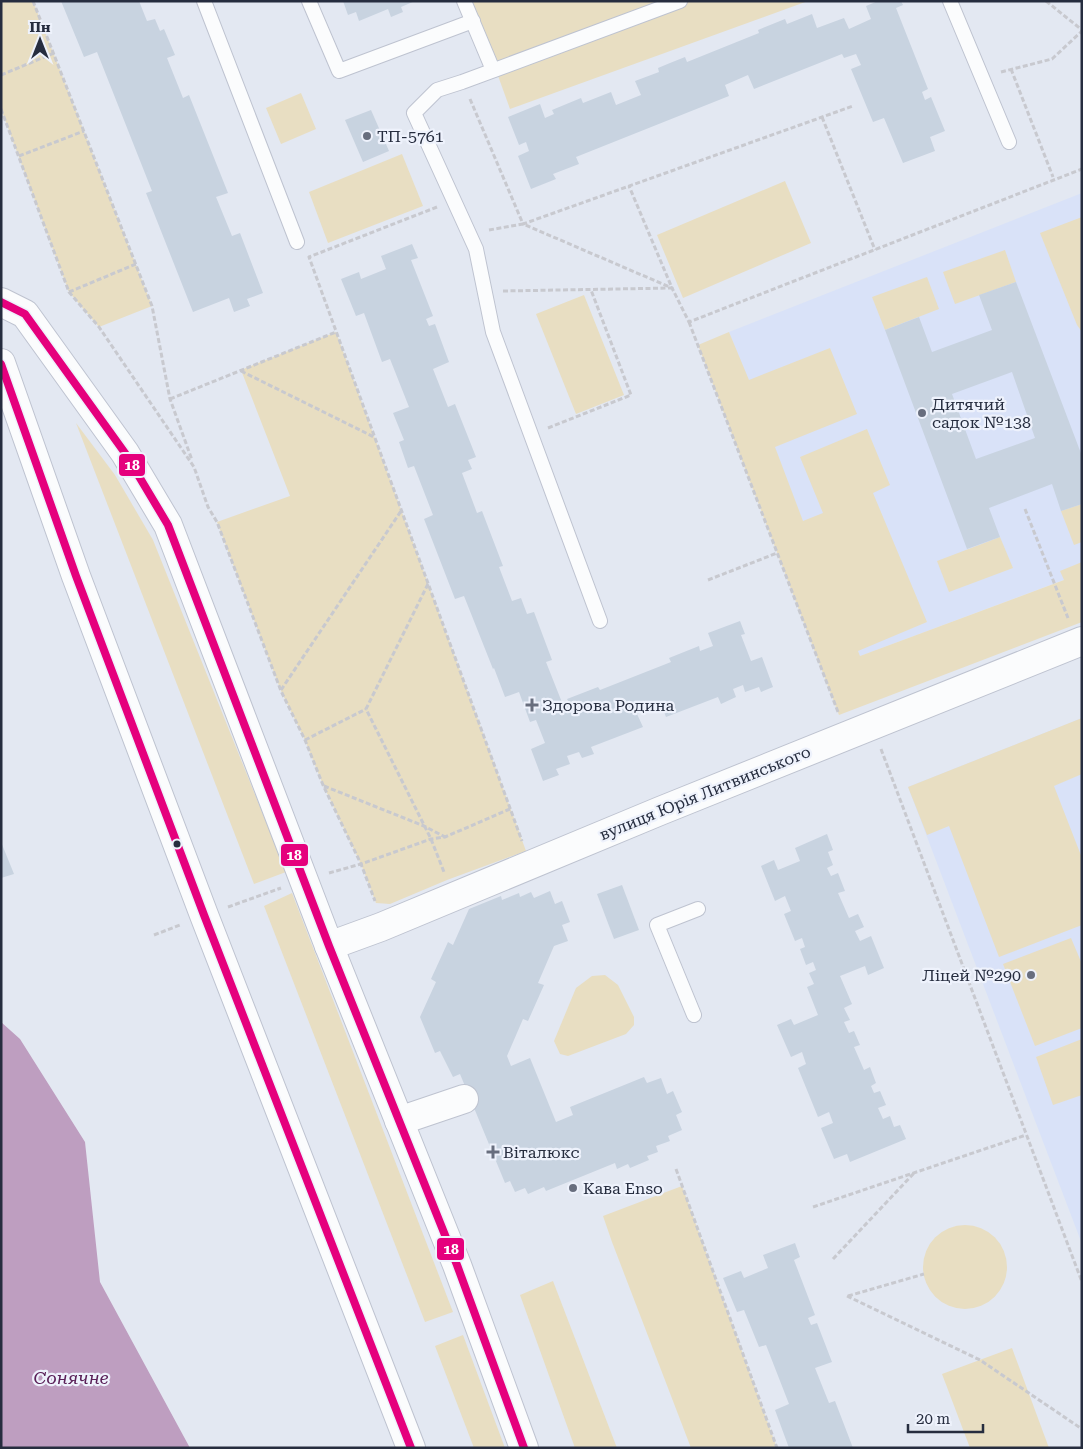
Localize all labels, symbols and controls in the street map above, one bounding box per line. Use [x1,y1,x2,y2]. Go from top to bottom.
north arrow [15,15,65,65]
text: Пн [30,19,51,35]
place label: ТП-5761 [377,127,444,146]
marker: ТП-5761 [361,130,373,142]
place label: Дитячий садок №138 [932,395,1031,432]
marker: Дитячий садок №138 [916,407,928,419]
line badge: 18 [118,453,146,477]
text: 18 [124,457,140,473]
place label: Здорова Родина [542,696,675,715]
marker: Здорова Родина [526,699,538,711]
street label: вулиця Юрія Литвинського [597,742,814,844]
unlabelled marker [172,839,182,849]
line badge: 18 [280,843,309,867]
text: 18 [286,847,302,863]
place label: Ліцей №290 [922,966,1021,985]
marker: Ліцей №290 [1025,969,1037,981]
place label: Віталюкс [503,1143,579,1162]
marker: Віталюкс [487,1146,499,1158]
place label: Кава Enso [583,1179,663,1198]
marker: Кава Enso [567,1182,579,1194]
line badge: 18 [436,1237,465,1261]
text: 18 [443,1241,459,1257]
water label: Сонячне [33,1367,109,1388]
scale bar [908,1402,983,1434]
text: 20 m [916,1410,951,1428]

